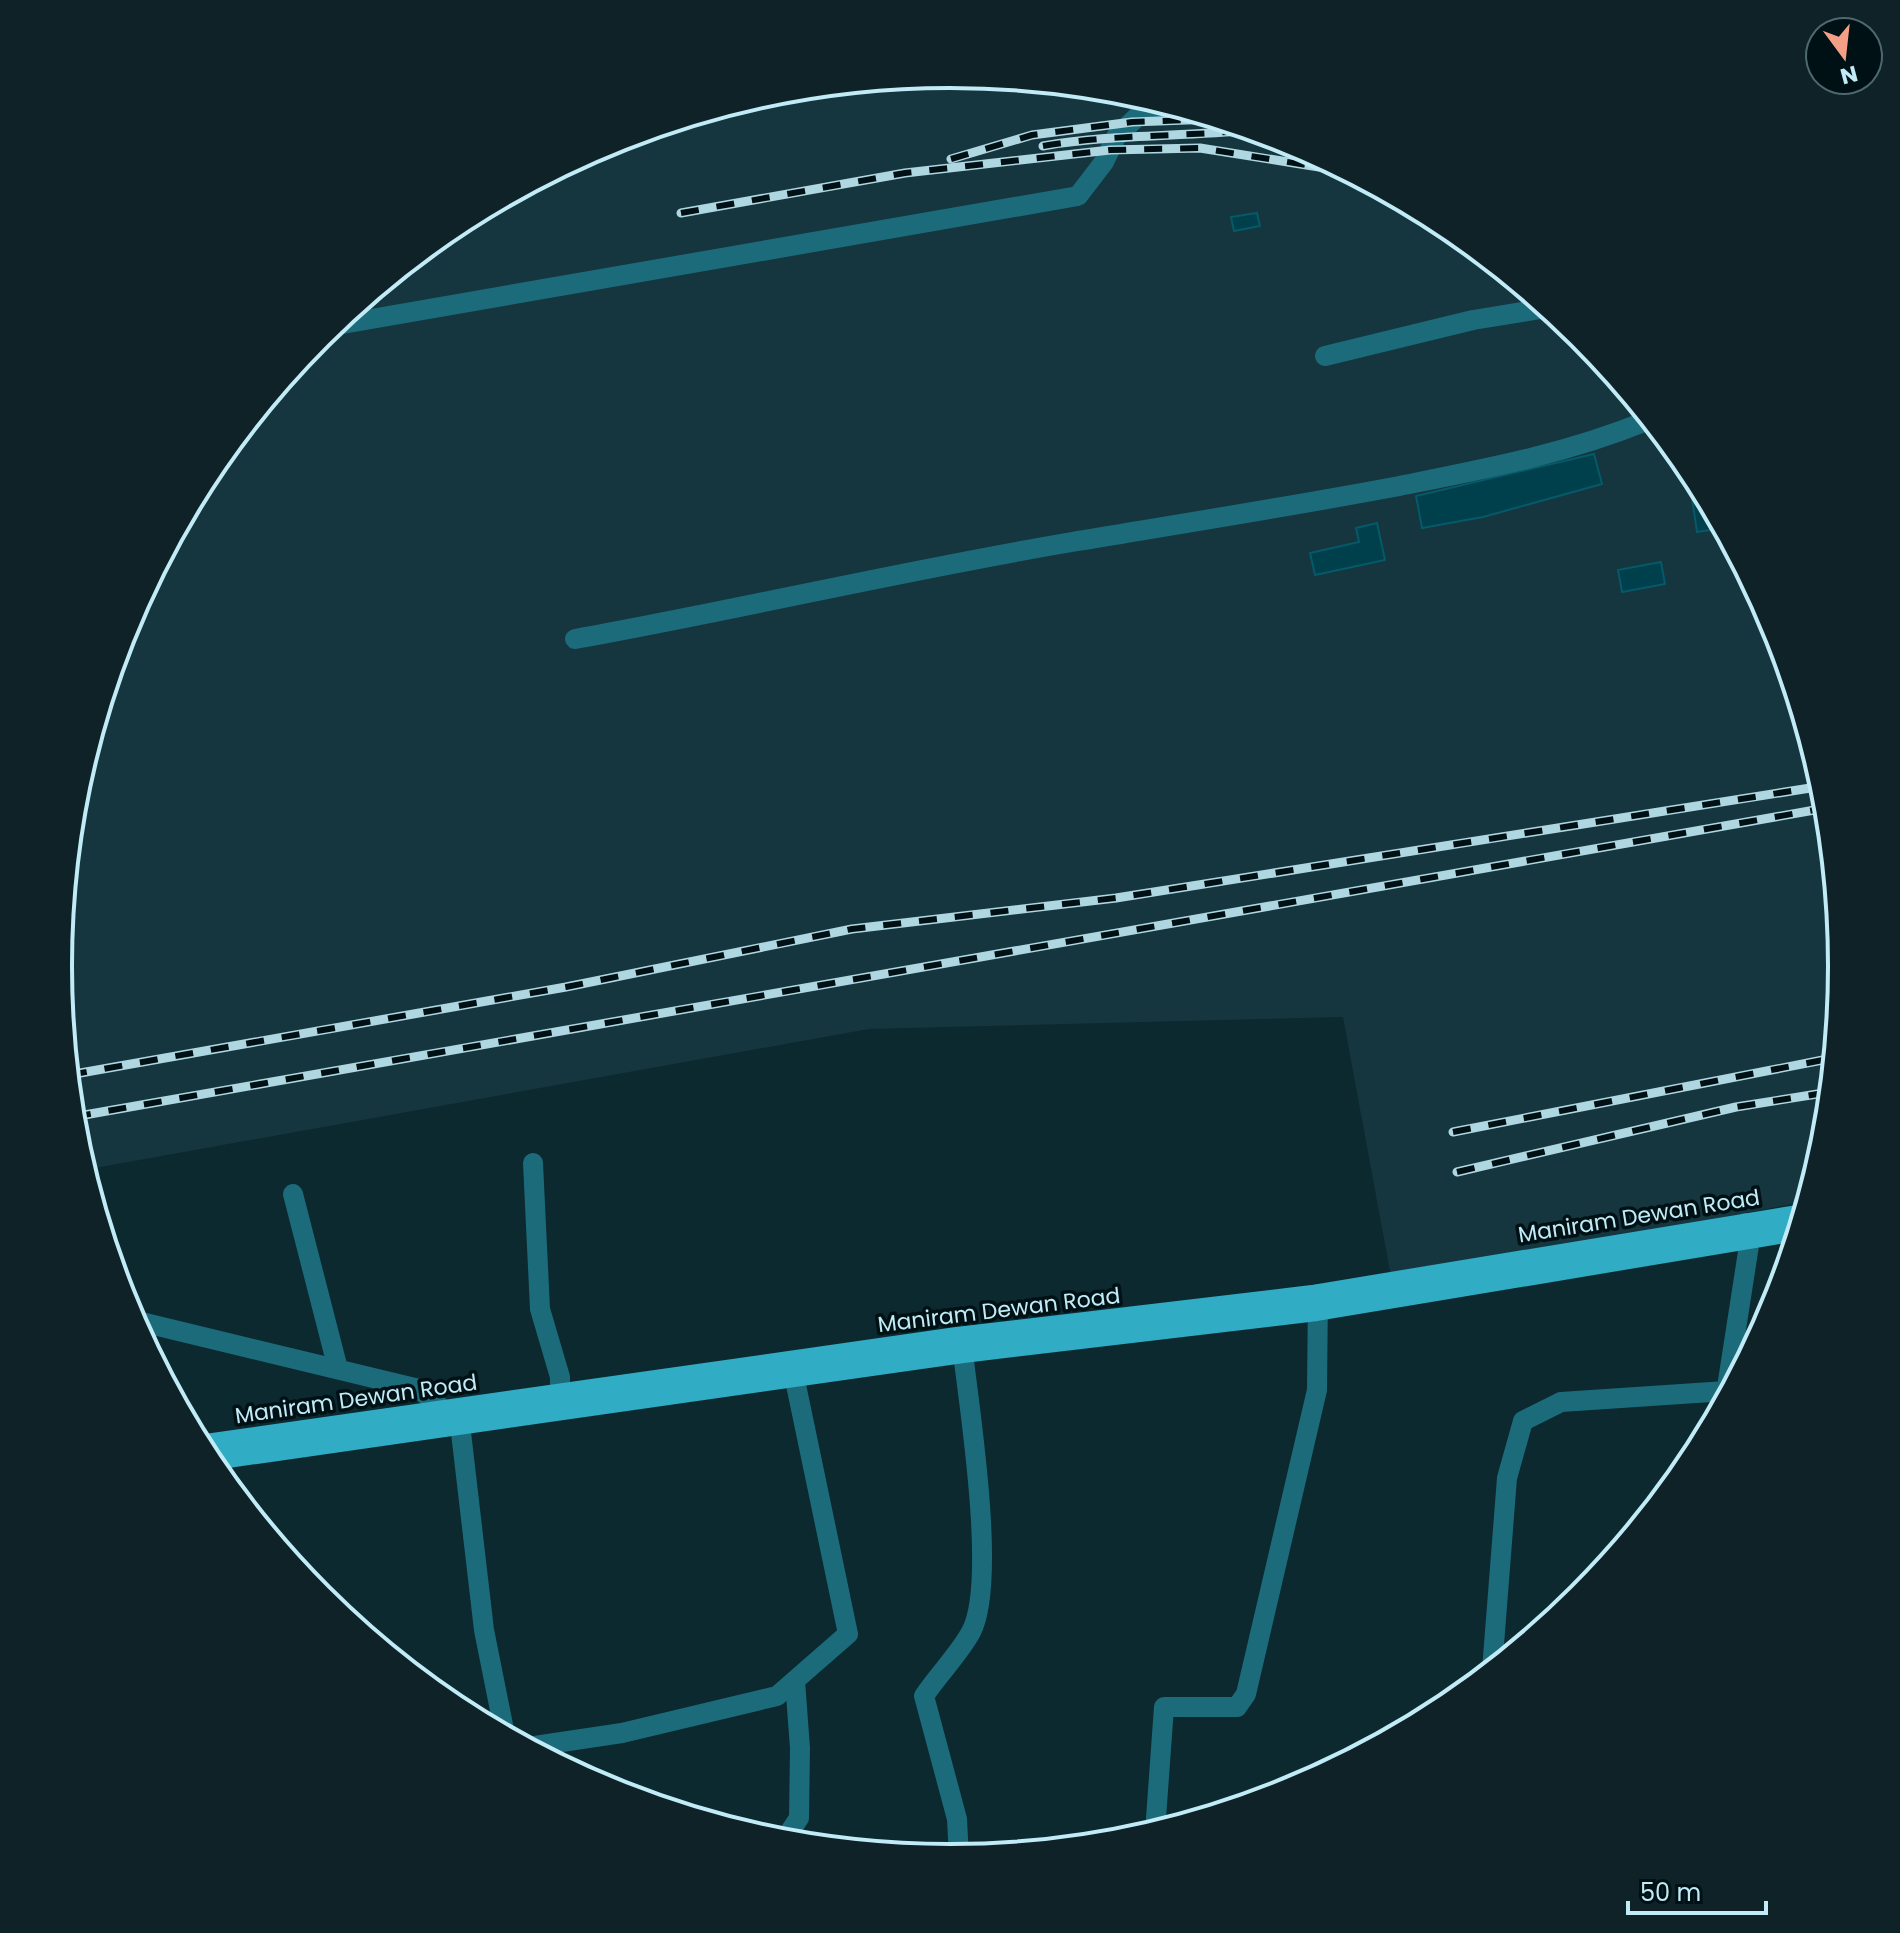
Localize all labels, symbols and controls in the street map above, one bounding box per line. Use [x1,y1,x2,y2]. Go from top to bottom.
north arrow [1804,16,1884,96]
text: N [1837,58,1861,92]
street label: Maniram Dewan Road [1516,1182,1762,1250]
street label: Maniram Dewan Road [876,1280,1122,1340]
street label: Maniram Dewan Road [233,1367,479,1431]
scale bar [1628,1865,1766,1915]
text: 50 m [1640,1876,1701,1909]

